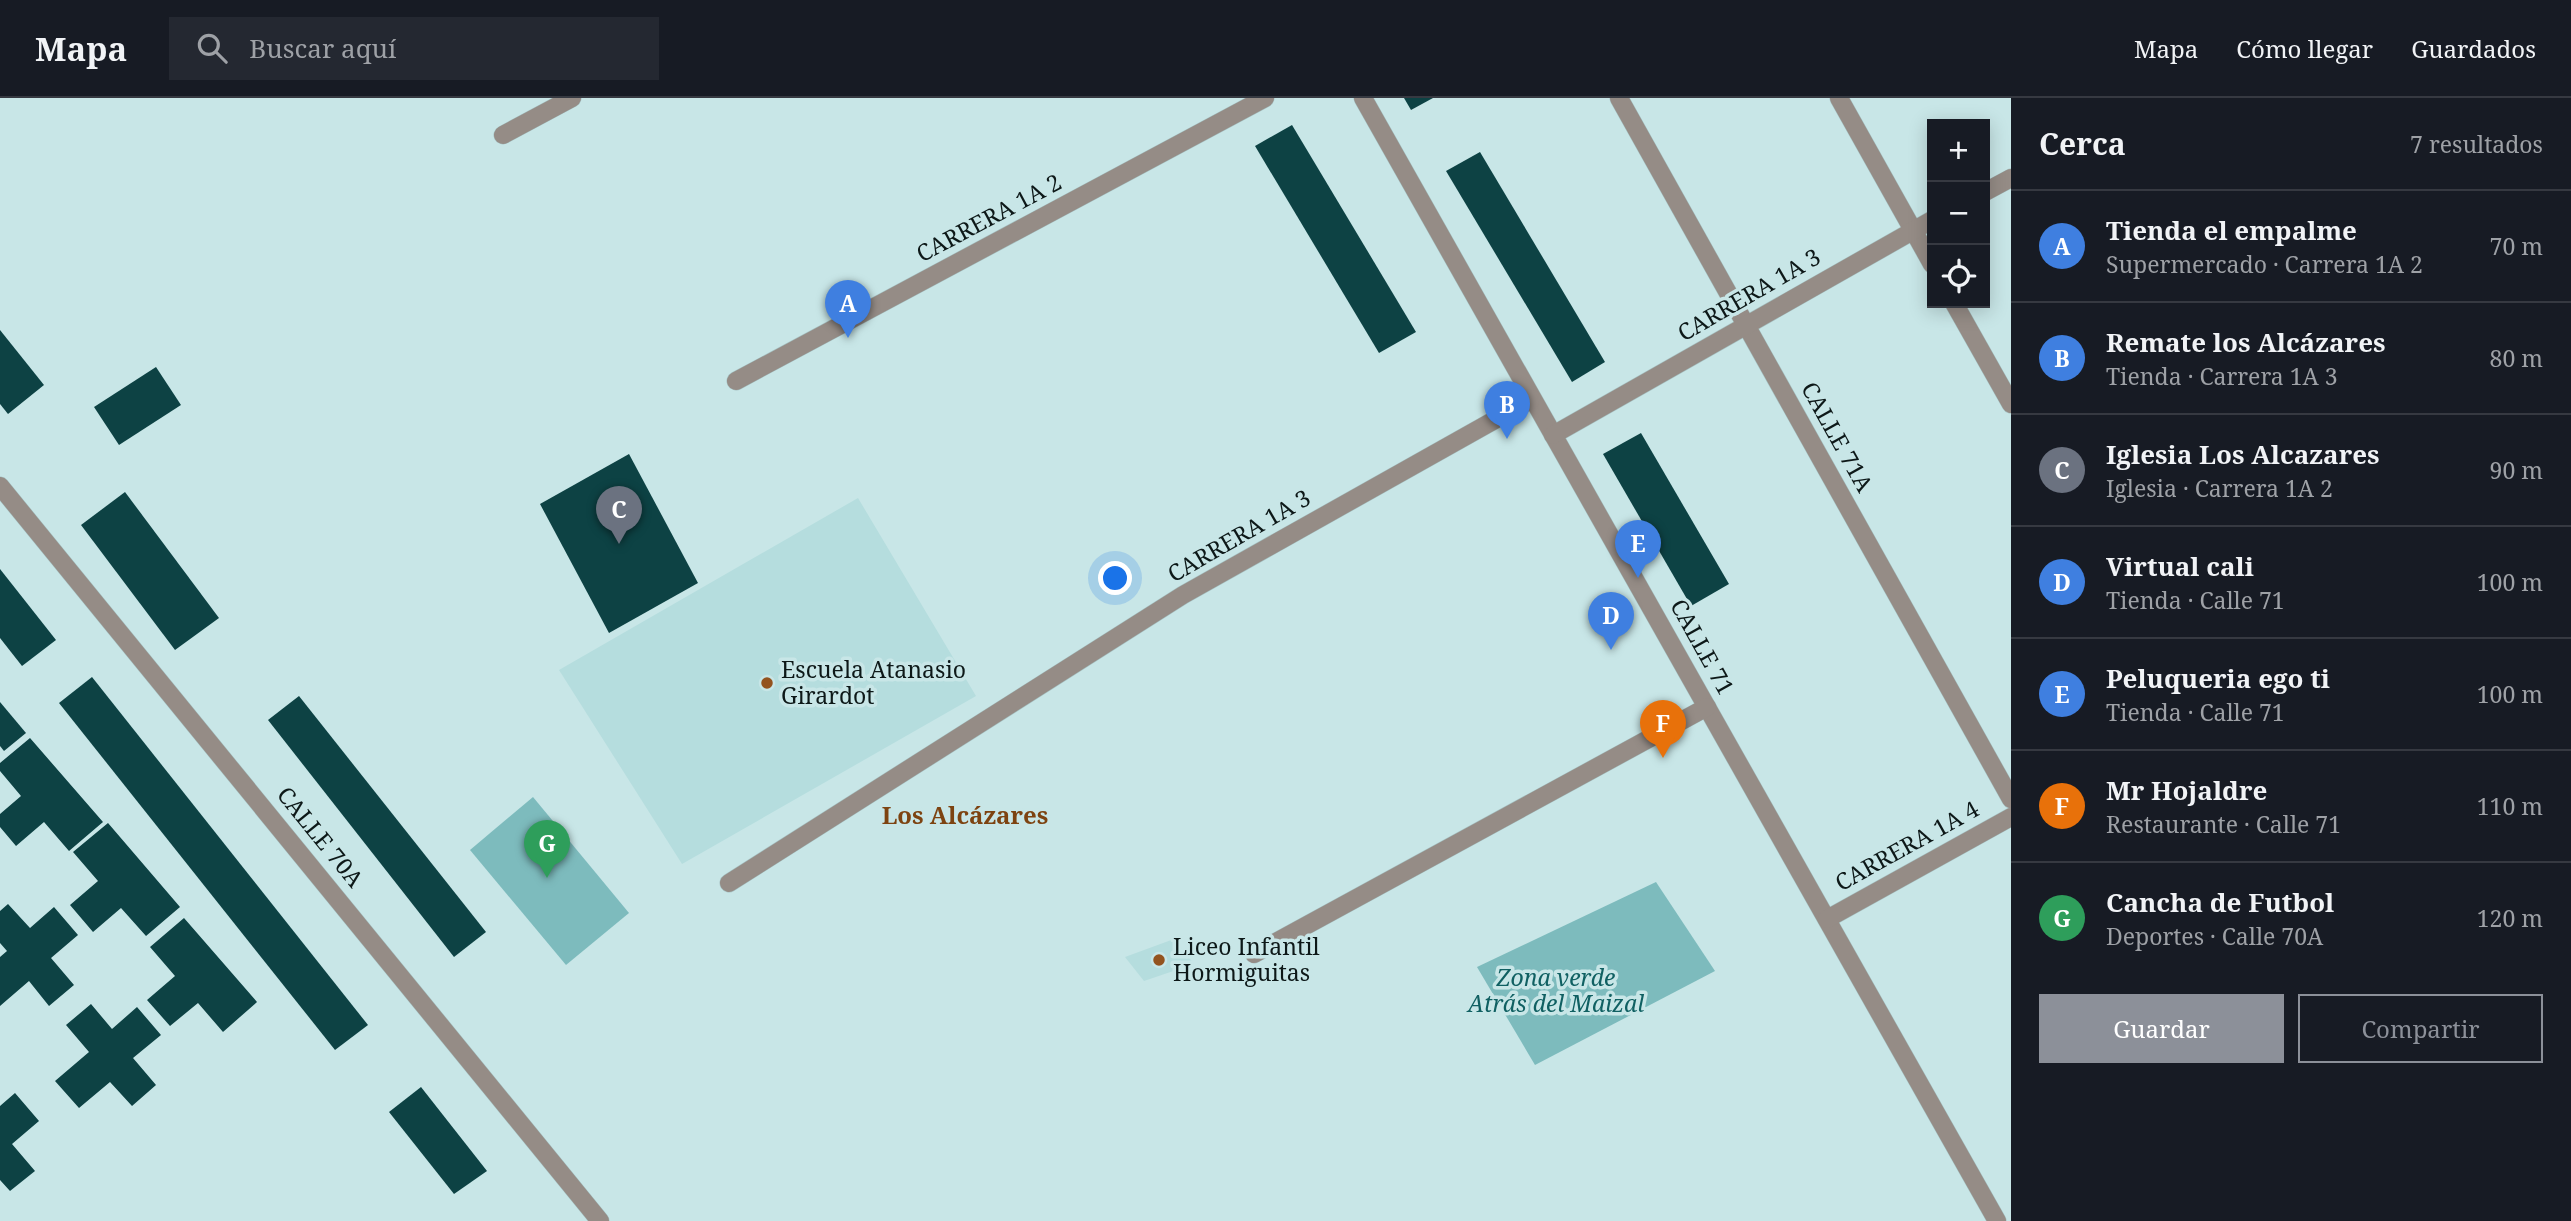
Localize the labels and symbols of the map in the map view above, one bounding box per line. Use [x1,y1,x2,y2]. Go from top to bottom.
street label: CARRERA 1A 2 [910,165,1067,269]
street label: CARRERA 1A 3 [1671,240,1826,348]
pin: A [825,280,871,338]
street label: CALLE 71A [1794,376,1882,498]
pin: B [1484,381,1530,439]
street label: CARRERA 1A 3 [1161,481,1316,589]
pin: C [596,486,642,544]
pin: E [1615,520,1661,578]
your location [1098,561,1132,595]
pin: D [1588,592,1634,650]
street label: CALLE 71 [1663,593,1742,700]
place label: Escuela Atanasio Girardot [781,653,966,711]
marker: Escuela Atanasio Girardot [759,675,775,691]
pin: F [1640,700,1686,758]
street label: CALLE 70A [270,779,372,894]
street label: CARRERA 1A 4 [1829,792,1984,898]
district label: Los Alcázares [882,798,1048,831]
pin: G [524,820,570,878]
place label: Liceo Infantil Hormiguitas [1173,930,1320,988]
marker: Liceo Infantil Hormiguitas [1151,952,1167,968]
park label: Zona verde Atrás del Maizal [1466,961,1644,1019]

